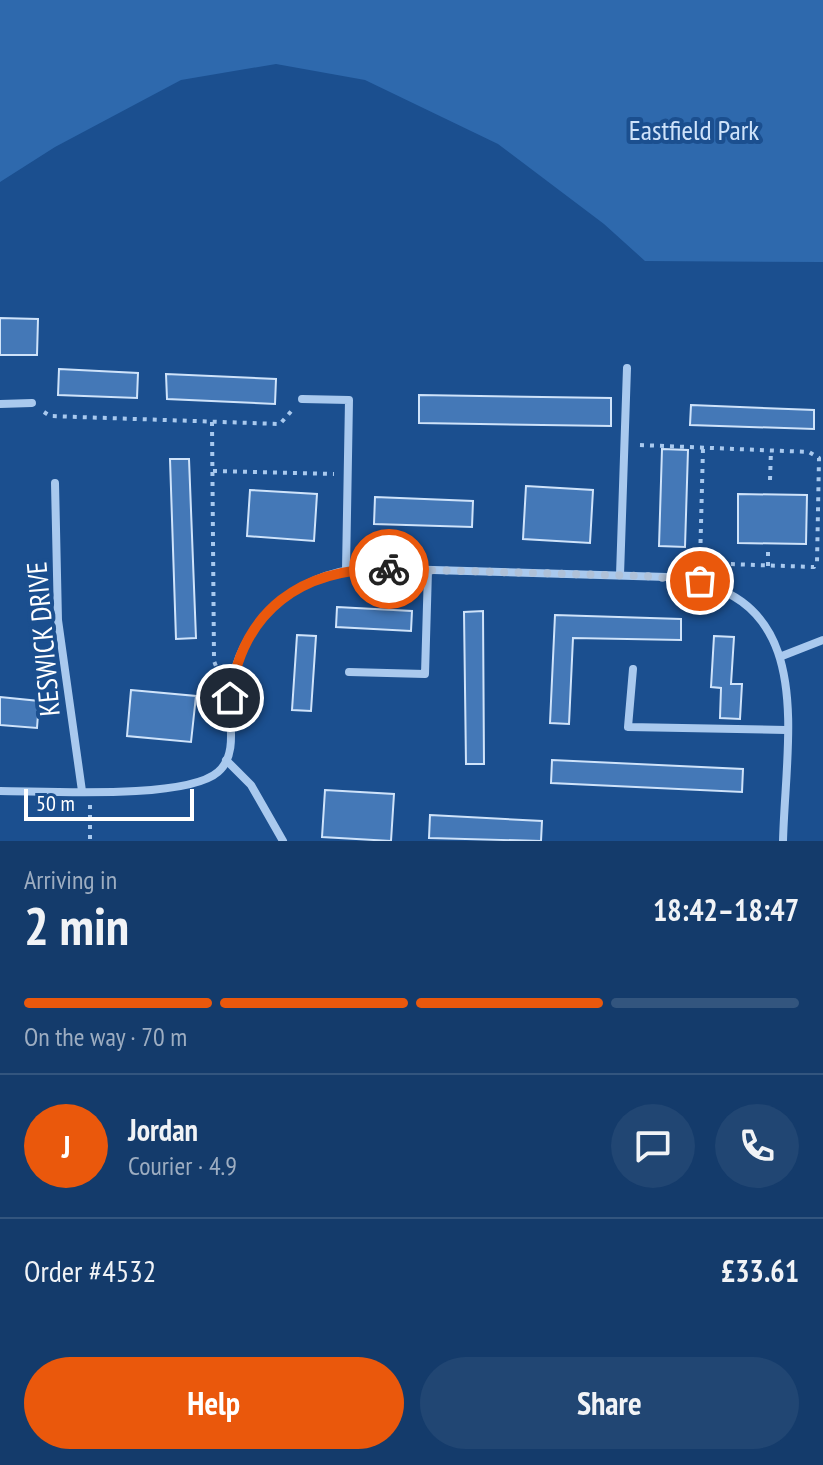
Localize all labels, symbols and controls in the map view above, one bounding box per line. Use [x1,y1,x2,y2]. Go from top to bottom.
park label: Eastfield Park [629,111,759,148]
courier [349,529,429,609]
icon: bike [367,547,411,591]
pin [666,547,734,615]
icon: bag [678,559,722,603]
street label: KESWICK DRIVE [17,560,68,718]
pin [196,664,264,732]
icon: home [208,676,252,720]
scale bar [24,785,194,821]
text: 50 m [36,789,75,817]
text: Arriving in [24,863,117,896]
text: 18:42–18:47 [653,890,799,929]
text: 2 min [24,892,129,959]
text: On the way · 70 m [24,1020,187,1053]
button: chat [611,1104,695,1188]
button: phone [715,1104,799,1188]
text: Jordan [128,1110,198,1149]
text: J [62,1127,70,1166]
text: Courier · 4.9 [128,1149,237,1182]
text: Order #4532 [24,1251,156,1290]
text: £33.61 [721,1251,799,1290]
button: Help [24,1357,404,1449]
button: Share [420,1357,799,1449]

